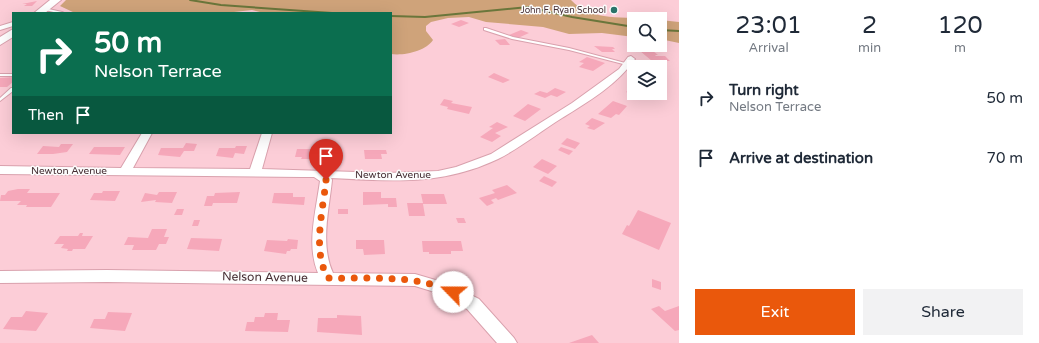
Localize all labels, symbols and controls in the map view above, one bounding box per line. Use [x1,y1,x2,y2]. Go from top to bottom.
place label: John F. Ryan School [520,5,606,16]
marker: John F. Ryan School [609,5,619,15]
text: 23:01 [735,11,802,40]
text: 2 [862,11,877,40]
text: 120 [937,11,983,40]
map controls [627,12,667,100]
button: search [627,12,667,52]
text: 50 m [94,26,162,60]
icon: right [28,28,80,80]
text: Arrival [748,40,789,56]
text: min [858,40,881,56]
text: m [954,40,966,56]
text: Nelson Terrace [94,60,222,82]
button: layers [627,60,667,100]
text: Turn right [729,81,799,99]
icon: right [695,87,717,109]
text: 50 m [986,89,1023,107]
text: Nelson Terrace [729,99,821,115]
icon: arrive [72,104,94,126]
text: Then [28,106,64,124]
pin [309,139,343,180]
icon: arrive [315,145,337,167]
icon: arrive [695,147,717,169]
text: Arrive at destination [729,149,873,167]
text: 70 m [986,149,1023,167]
street label: Newton Avenue [31,165,107,177]
street label: Newton Avenue [355,169,431,181]
street label: Nelson Avenue [222,269,308,285]
position arrow [432,271,474,313]
button: Exit [695,289,855,335]
button: Share [863,289,1023,335]

